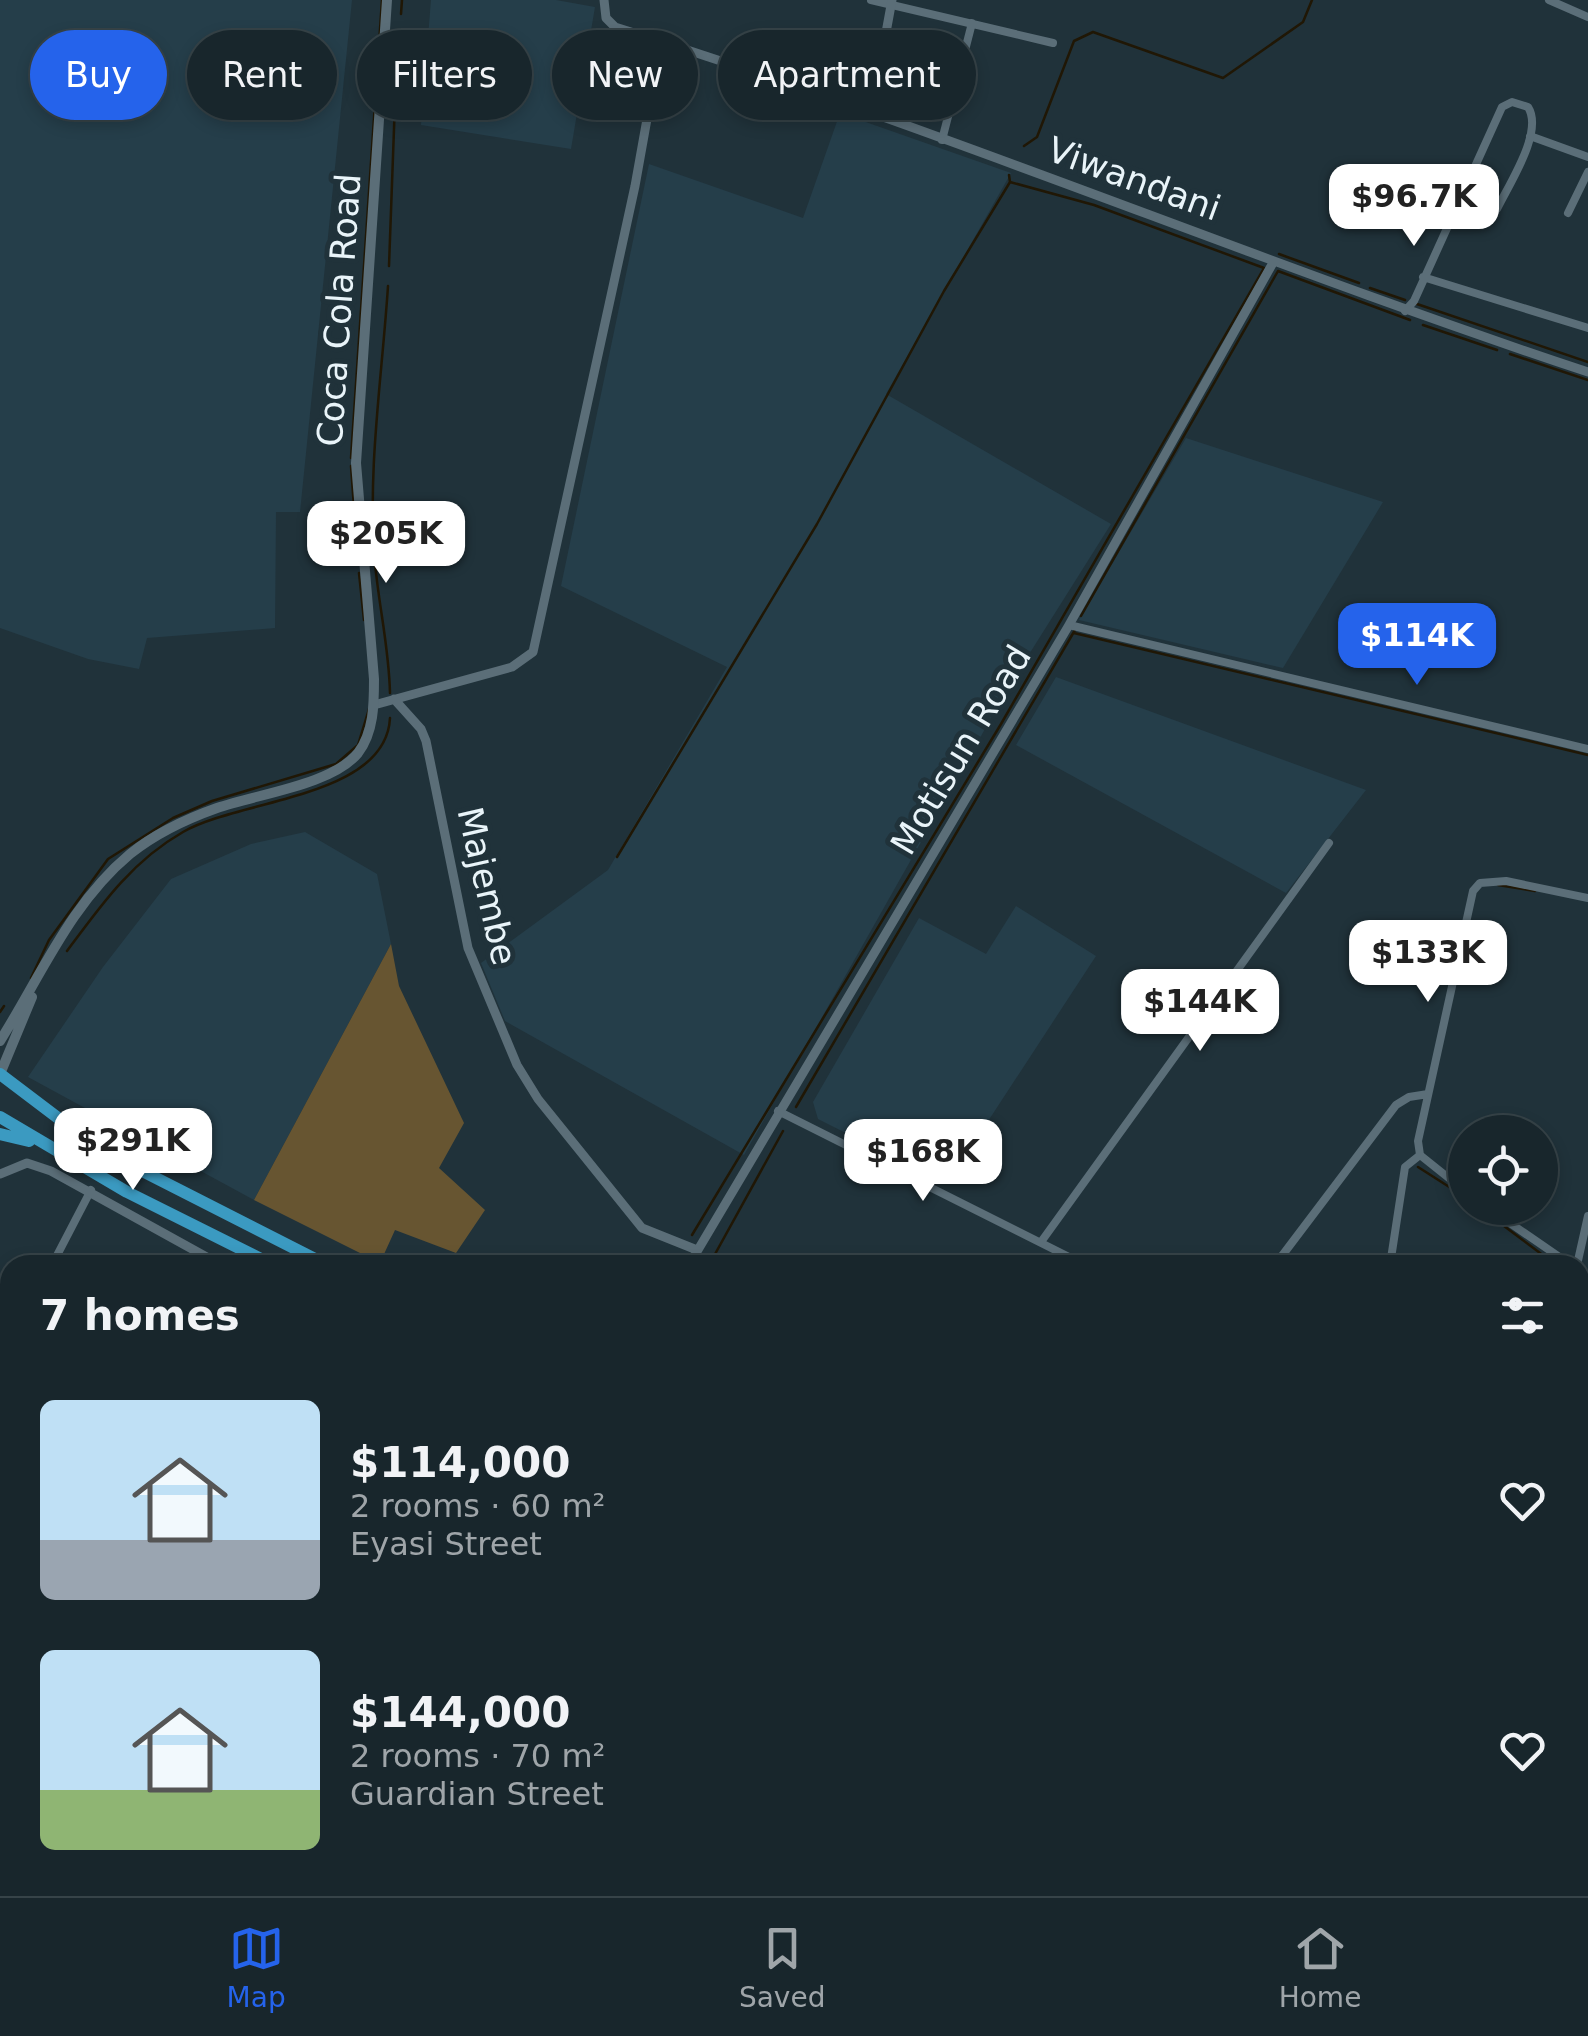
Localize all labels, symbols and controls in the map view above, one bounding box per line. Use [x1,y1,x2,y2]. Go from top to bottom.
chip: Buy [30,30,167,120]
chip: Rent [187,30,337,120]
chip: Filters [357,30,532,120]
chip: New [552,30,698,120]
chip: Apartment [718,30,976,120]
street label: Viwandani [1042,129,1226,229]
pin: $96.7K [1333,164,1495,249]
street label: Coca Cola Road [310,172,368,448]
text: $96.7K [1351,177,1477,215]
pin: $205K [316,501,456,586]
text: $205K [329,514,443,552]
pin: $114K [1347,603,1487,688]
text: $114K [1360,616,1474,654]
street label: Motisun Road [883,638,1039,862]
street label: Majembe [449,803,525,969]
pin: $133K [1358,920,1498,1005]
text: $133K [1371,933,1485,971]
pin: $144K [1130,969,1270,1054]
text: $144K [1143,982,1257,1020]
pin: $291K [63,1108,203,1193]
map controls [1448,1115,1558,1225]
button: locate [1448,1115,1558,1225]
pin: $168K [853,1119,993,1204]
text: $291K [76,1121,190,1159]
text: $168K [866,1132,980,1170]
icon: filters [1495,1288,1550,1343]
text: 7 homes [40,1291,240,1340]
text: $114,000 [350,1438,571,1487]
icon: home [120,1440,240,1560]
icon: heart [1495,1473,1550,1528]
text: 2 rooms · 60 m² [350,1487,605,1525]
text: Eyasi Street [350,1525,542,1563]
text: $144,000 [350,1688,571,1737]
icon: home [120,1690,240,1810]
icon: heart [1495,1723,1550,1778]
text: 2 rooms · 70 m² [350,1737,605,1775]
text: Guardian Street [350,1775,604,1813]
tab: Map [227,1921,286,2014]
tab: Saved [739,1921,825,2014]
tab: Home [1279,1921,1361,2014]

